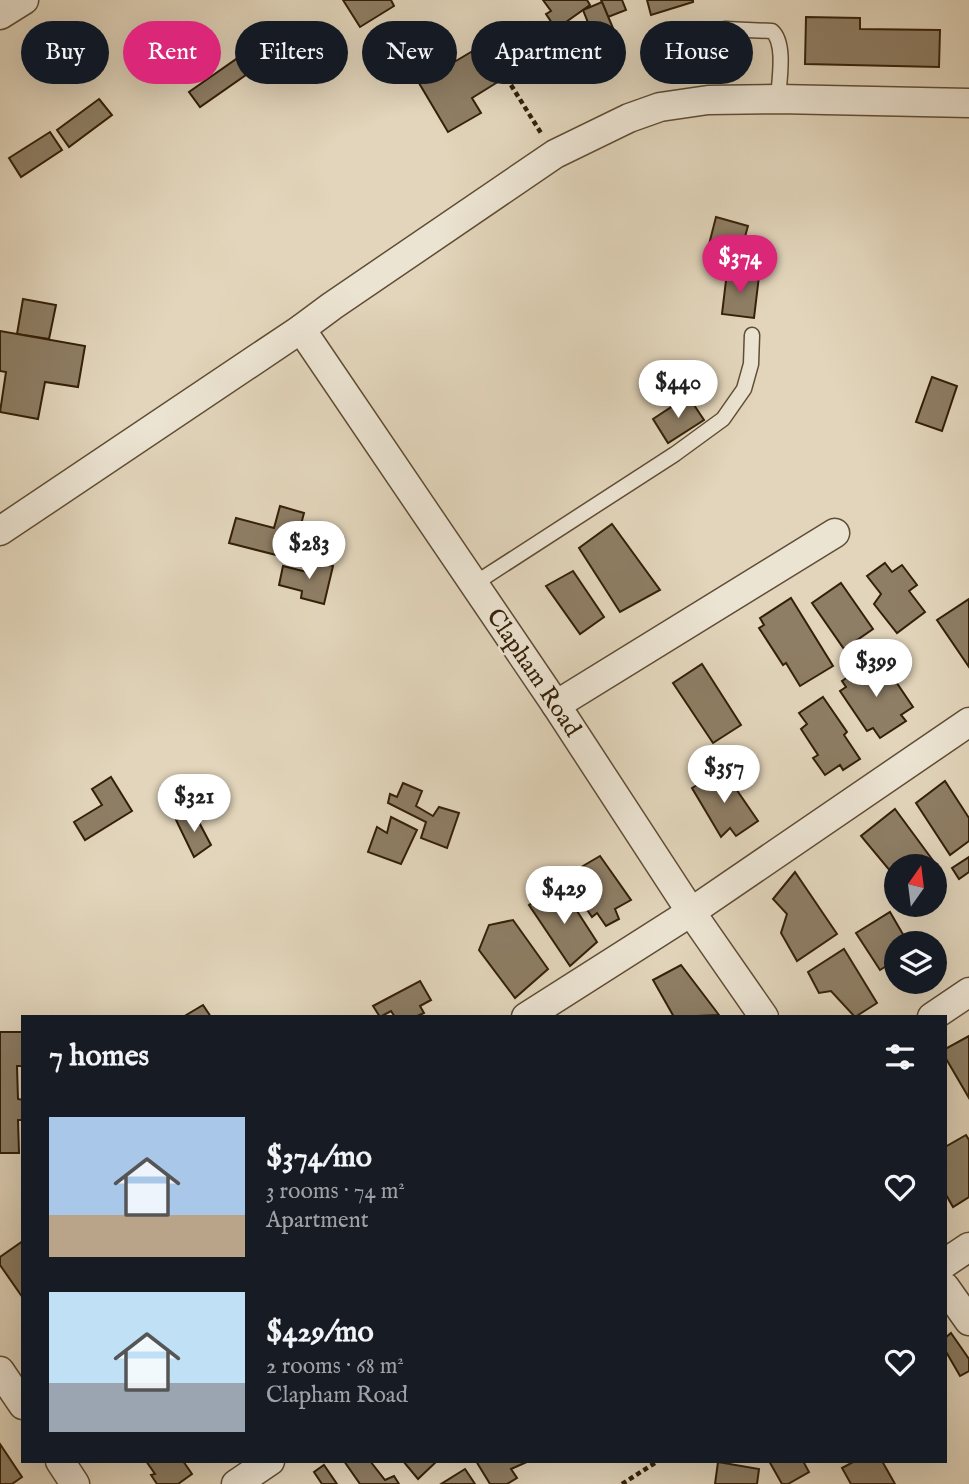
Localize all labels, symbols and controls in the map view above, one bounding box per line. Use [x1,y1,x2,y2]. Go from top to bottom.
chip: Buy [21,21,109,84]
chip: Rent [123,21,221,84]
chip: Filters [235,21,348,84]
chip: New [362,21,457,84]
chip: Apartment [471,21,626,84]
chip: House [640,21,753,84]
pin: $374 [699,236,781,295]
text: $374 [718,243,762,272]
pin: $440 [637,360,719,420]
text: $440 [655,368,701,397]
pin: $283 [268,522,350,581]
text: $283 [288,529,330,558]
street label: Clapham Road [479,603,587,743]
pin: $399 [835,640,917,699]
text: $399 [855,647,897,676]
pin: $357 [683,746,765,805]
text: $357 [704,753,744,782]
pin: $321 [153,774,235,834]
text: $321 [174,782,214,811]
north arrow [884,854,947,917]
map controls [884,854,947,994]
pin: $429 [523,866,605,926]
text: $429 [542,874,586,903]
button: layers [884,931,947,994]
text: 7 homes [49,1038,149,1076]
icon: filters [881,1038,919,1076]
text: $374/mo [266,1139,372,1177]
icon: home [105,1145,189,1229]
icon: heart [881,1168,919,1206]
text: 3 rooms · 74 m² [266,1177,405,1206]
text: Apartment [266,1206,369,1235]
text: $429/mo [266,1314,374,1352]
icon: home [105,1320,189,1404]
icon: heart [881,1343,919,1381]
text: 2 rooms · 68 m² [266,1352,404,1381]
text: Clapham Road [266,1381,408,1410]

